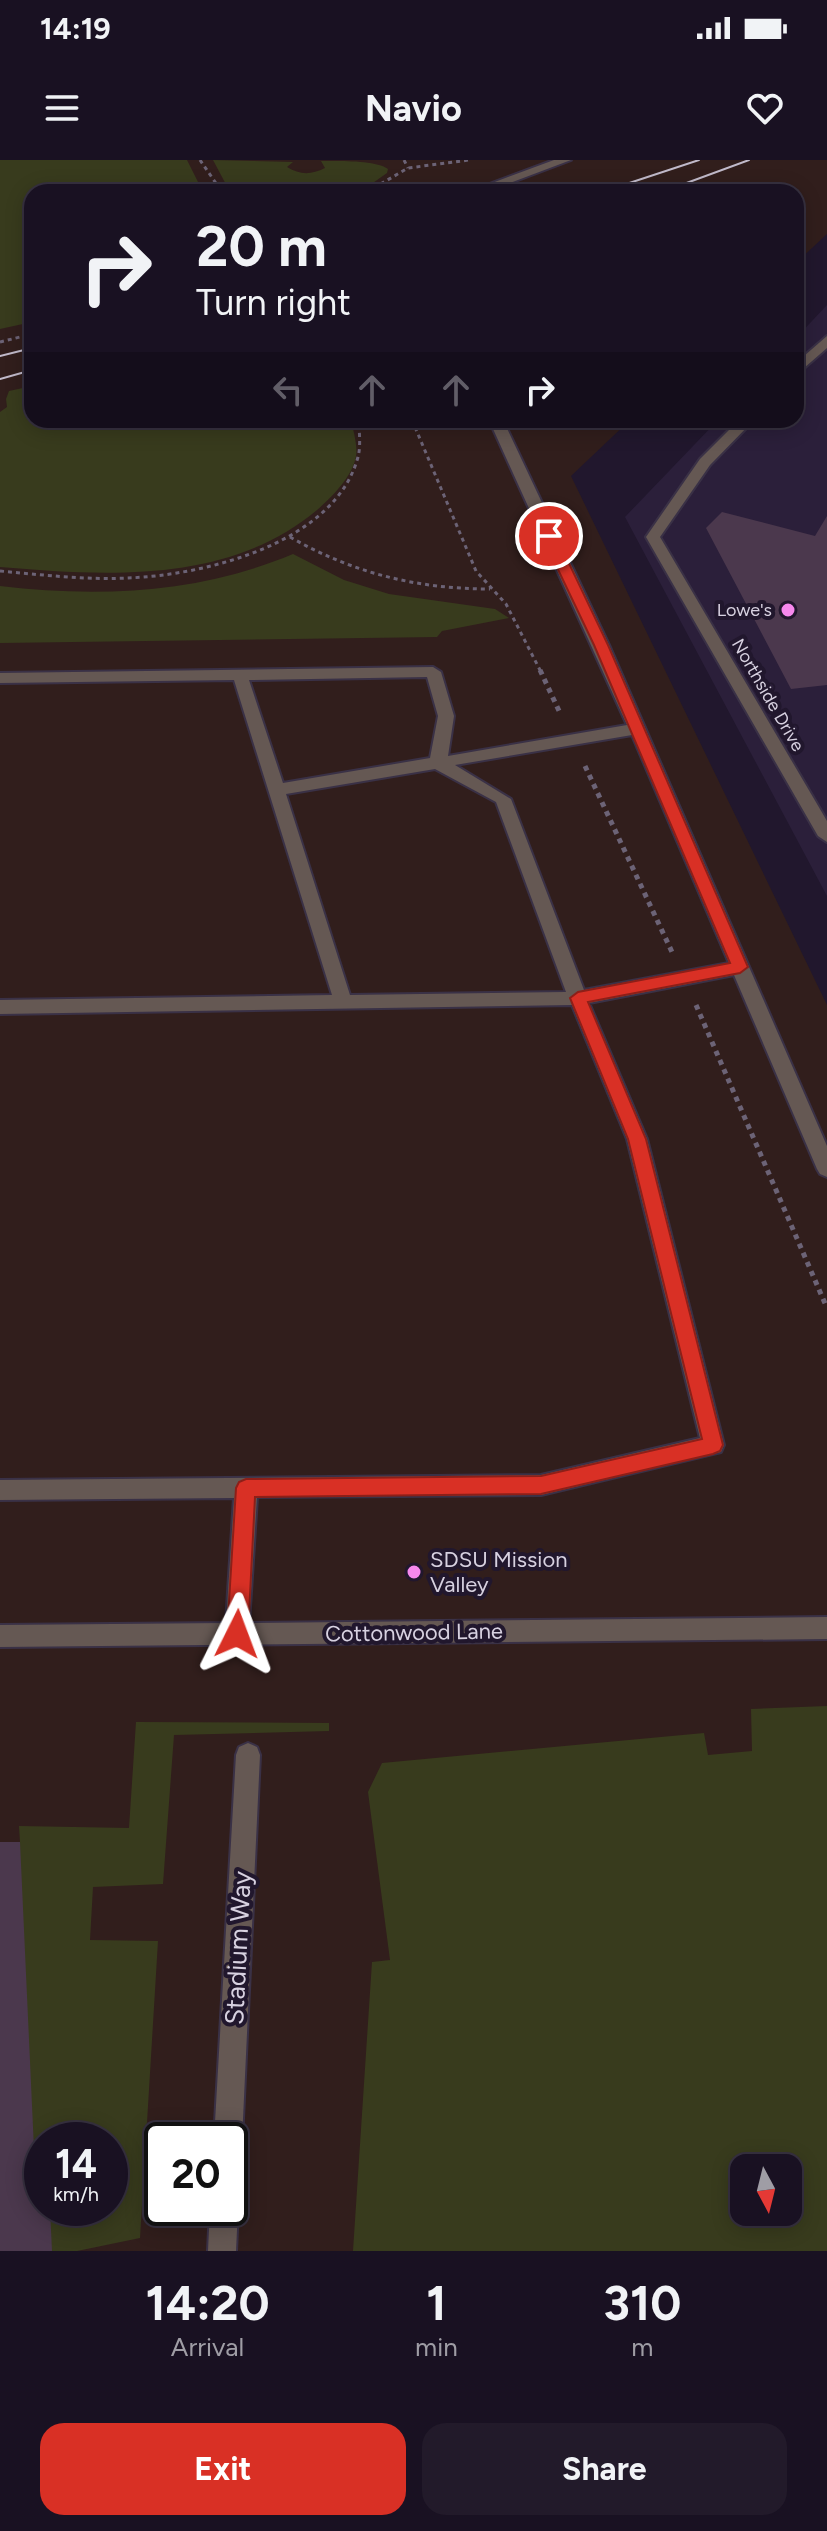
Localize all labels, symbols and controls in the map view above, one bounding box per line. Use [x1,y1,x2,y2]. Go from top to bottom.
text: 14:19 [40,10,111,47]
icon: menu [40,86,84,130]
icon: heart [743,86,787,130]
text: Navio [365,87,462,130]
text: 20 m [196,213,327,280]
icon: right [64,216,168,320]
text: Turn right [196,281,351,324]
icon: left [266,368,310,412]
icon: ahead [350,368,394,412]
icon: ahead [434,368,478,412]
icon: right [518,368,562,412]
pin [515,502,583,570]
icon: arrive [527,514,571,558]
place label: Lowe's [717,599,772,621]
marker: Lowe's [779,601,797,619]
street label: Northside Drive [727,635,809,755]
place label: SDSU Mission Valley [430,1546,568,1598]
marker: SDSU Mission Valley [405,1563,423,1581]
position arrow [195,1592,279,1676]
street label: Cottonwood Lane [325,1617,503,1648]
street label: Stadium Way [218,1870,258,2026]
speed limit sign: 20 [144,2122,248,2226]
text: 14 [55,2140,97,2188]
north arrow [730,2154,802,2226]
map controls [730,2154,802,2226]
text: km/h [53,2182,99,2206]
text: 14:20 [146,2274,270,2332]
text: 1 [426,2274,447,2332]
text: 310 [603,2274,681,2332]
text: Arrival [171,2331,244,2363]
text: min [415,2331,458,2363]
text: m [631,2331,653,2363]
button: Exit [40,2423,406,2515]
button: Share [422,2423,787,2515]

